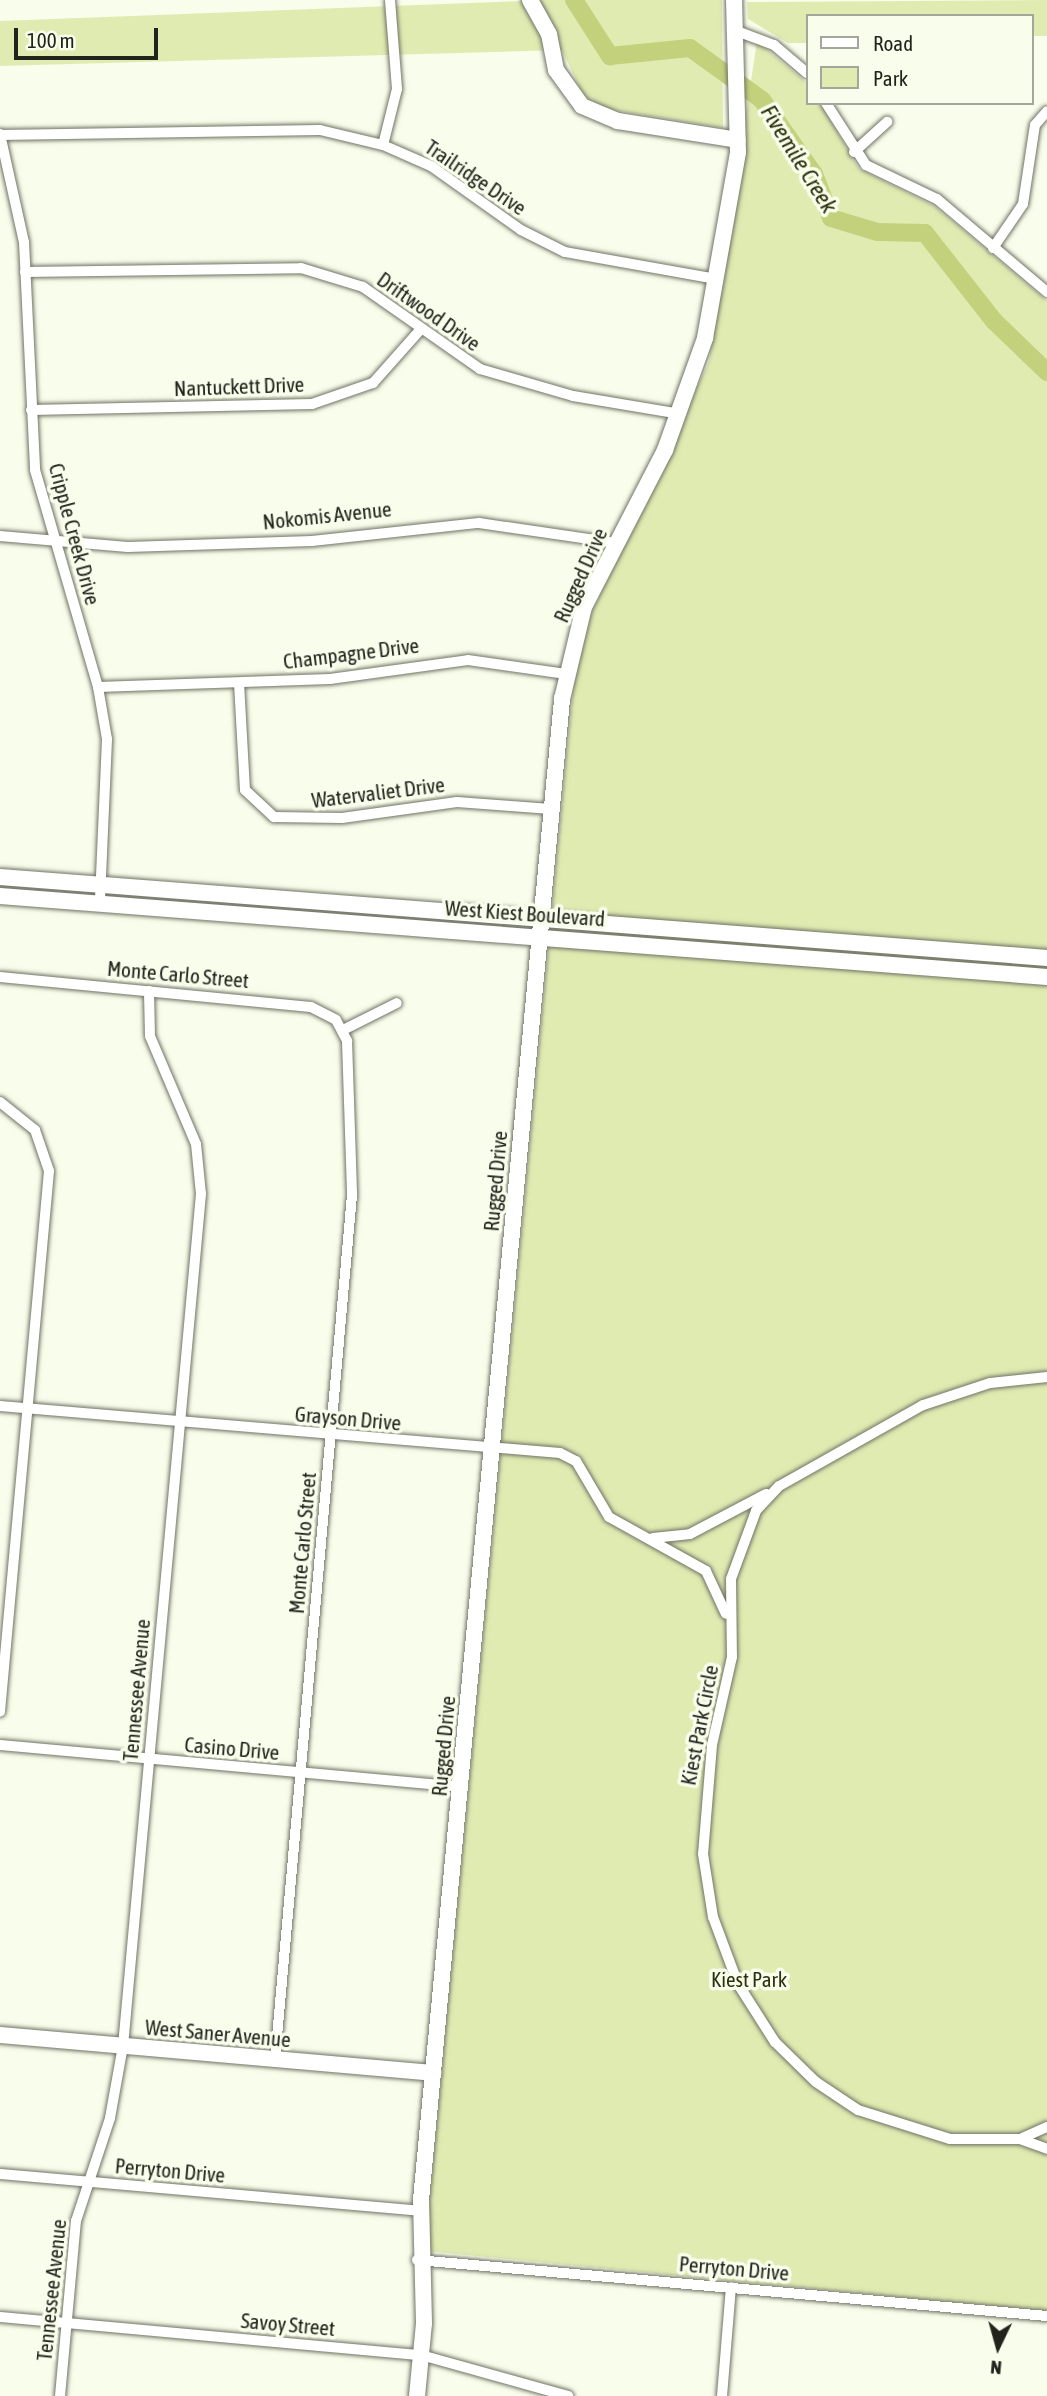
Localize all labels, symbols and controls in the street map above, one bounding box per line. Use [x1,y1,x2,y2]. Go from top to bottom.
scale bar [18,14,161,58]
legend [806,14,1033,105]
text: 100 m [27,28,75,52]
text: Road [873,31,913,55]
text: Park [873,66,908,90]
water label: Fivemile Creek [755,100,843,218]
street label: Trailridge Drive [421,134,531,220]
street label: Driftwood Drive [373,266,485,356]
street label: Nantuckett Drive [173,371,305,401]
street label: Cripple Creek Drive [44,460,106,608]
street label: Nokomis Avenue [261,496,393,534]
street label: Rugged Drive [548,524,612,626]
street label: Champagne Drive [282,632,420,674]
street label: Watervaliet Drive [310,771,446,813]
street label: West Kiest Boulevard [444,895,606,931]
street label: Monte Carlo Street [106,955,250,993]
street label: Rugged Drive [478,1130,512,1232]
street label: Grayson Drive [294,1401,402,1435]
street label: Monte Carlo Street [283,1471,321,1615]
street label: Tennessee Avenue [117,1618,155,1762]
street label: Kiest Park Circle [675,1663,723,1787]
street label: Rugged Drive [426,1695,460,1797]
street label: Casino Drive [184,1731,280,1765]
park label: Kiest Park [711,1966,787,1992]
street label: West Saner Avenue [144,2014,292,2052]
street label: Perryton Drive [114,2153,226,2187]
street label: Tennessee Avenue [31,2218,71,2362]
street label: Perryton Drive [678,2251,790,2285]
street label: Savoy Street [240,2307,336,2341]
north arrow [963,2312,1033,2382]
text: N [990,2356,1003,2379]

